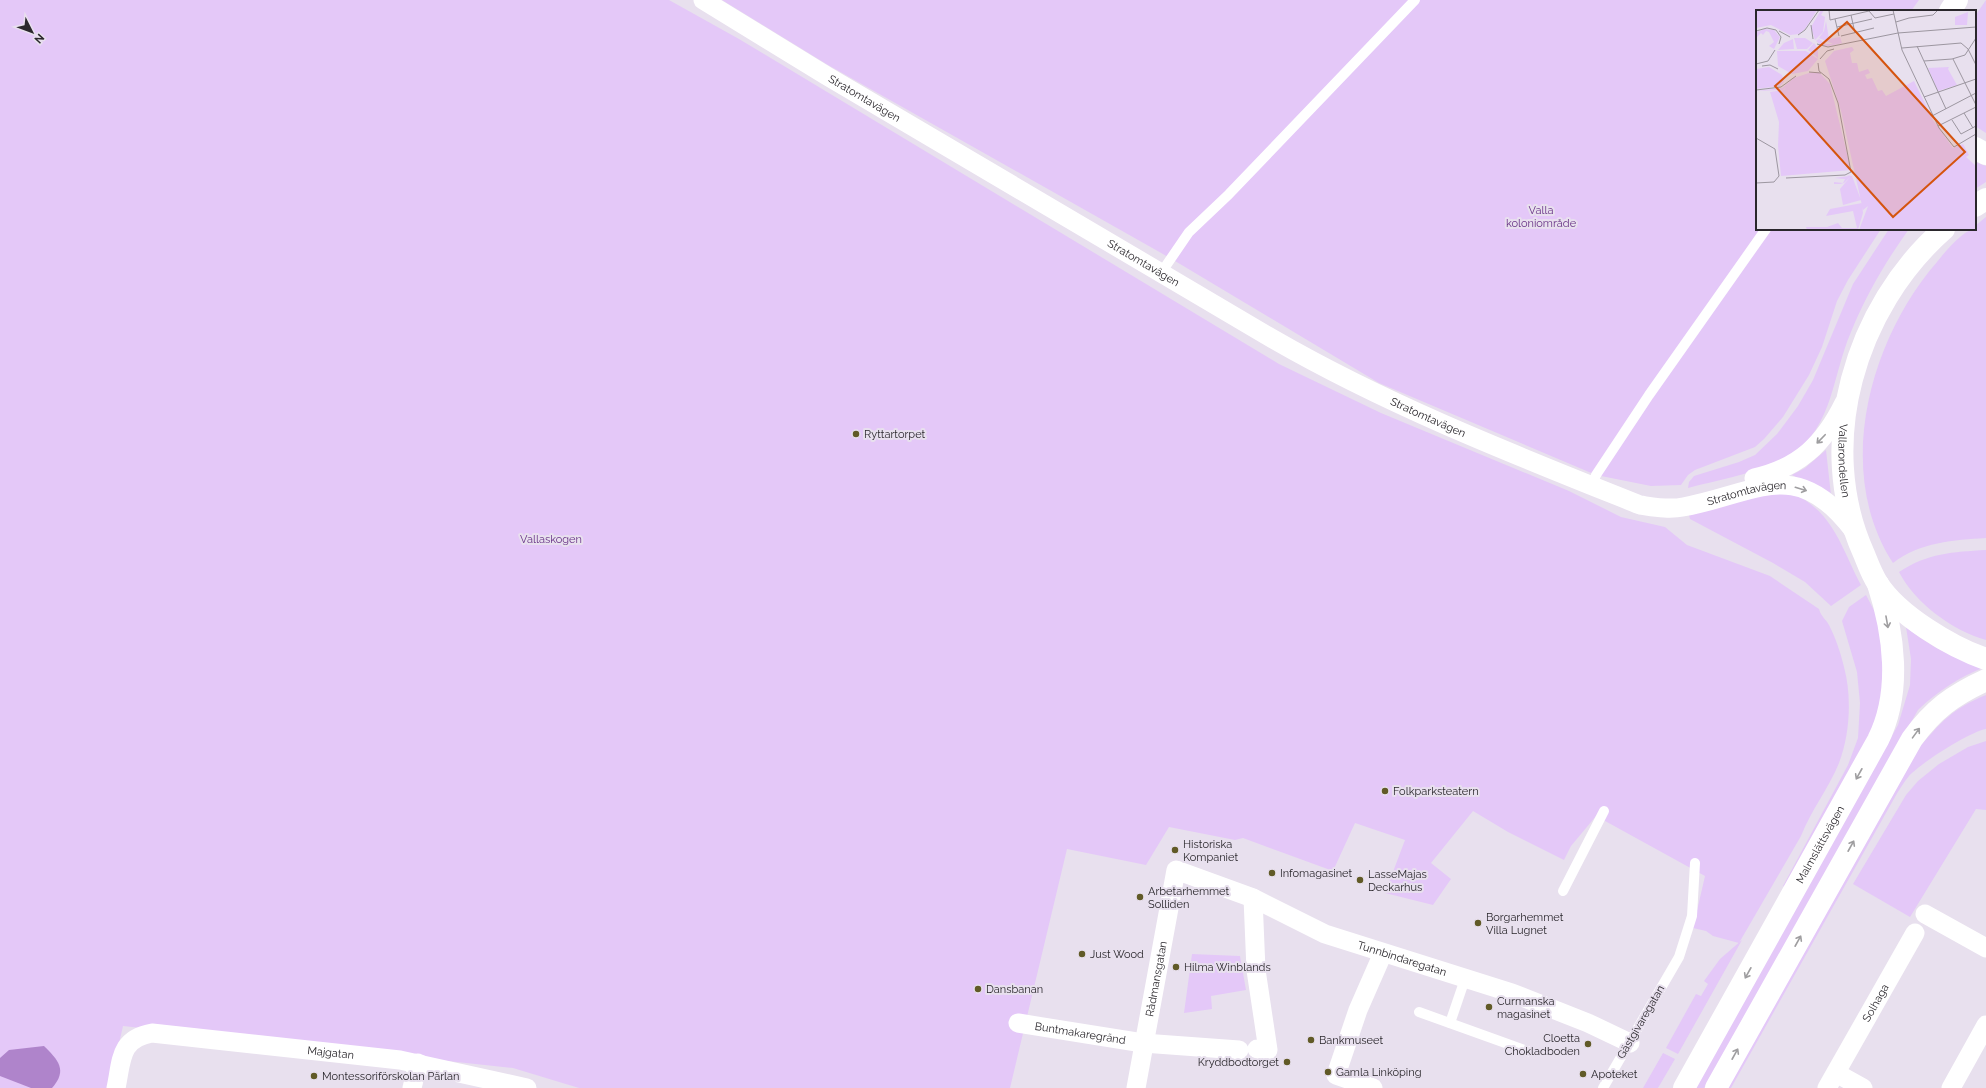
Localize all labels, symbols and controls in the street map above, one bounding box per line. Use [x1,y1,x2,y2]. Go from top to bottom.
inset map [1756,10,1976,230]
north arrow [12,12,52,52]
text: N [31,31,47,46]
street label: Stratomtavägen [826,72,903,124]
park label: Valla koloniområde [1506,204,1577,230]
street label: Stratomtavägen [1105,236,1182,289]
street label: Stratomtavägen [1388,394,1468,440]
street label: Vallarondellen [1836,423,1853,498]
place label: Ryttartorpet [864,428,926,441]
marker: Ryttartorpet [851,429,861,439]
one-way arrow [1816,434,1826,444]
street label: Stratomtavägen [1706,478,1787,508]
one-way arrow [1795,485,1807,493]
park label: Vallaskogen [520,533,582,546]
one-way arrow [1884,615,1892,628]
one-way arrow [1912,728,1920,739]
one-way arrow [1855,768,1862,780]
place label: Folkparksteatern [1393,785,1479,798]
marker: Folkparksteatern [1380,786,1390,796]
street label: Malmslättsvägen [1793,803,1847,885]
place label: Historiska Kompaniet [1183,838,1238,864]
one-way arrow [1848,840,1856,852]
marker: Historiska Kompaniet [1170,845,1180,855]
place label: Infomagasinet [1280,867,1353,880]
marker: Infomagasinet [1267,868,1277,878]
place label: LasseMajas Deckarhus [1368,868,1427,894]
marker: LasseMajas Deckarhus [1355,875,1365,885]
place label: Arbetarhemmet Solliden [1148,885,1230,911]
marker: Arbetarhemmet Solliden [1135,892,1145,902]
place label: Borgarhemmet Villa Lugnet [1486,911,1564,937]
marker: Borgarhemmet Villa Lugnet [1473,918,1483,928]
one-way arrow [1795,935,1803,947]
street label: Tunnbindaregatan [1356,938,1448,978]
street label: Rådmansgatan [1143,940,1169,1018]
place label: Just Wood [1090,948,1144,961]
marker: Just Wood [1077,949,1087,959]
place label: Hilma Winblands [1184,961,1271,974]
marker: Hilma Winblands [1171,962,1181,972]
one-way arrow [1743,967,1751,979]
street label: Solhaga [1859,982,1891,1024]
place label: Dansbanan [986,983,1043,996]
street label: Gästgivaregatan [1615,983,1667,1061]
marker: Dansbanan [973,984,983,994]
place label: Curmanska magasinet [1497,995,1555,1021]
marker: Curmanska magasinet [1484,1002,1494,1012]
street label: Buntmakaregränd [1034,1019,1127,1047]
place label: Cloetta Chokladboden [1505,1032,1580,1058]
place label: Bankmuseet [1319,1034,1383,1047]
marker: Bankmuseet [1306,1035,1316,1045]
marker: Cloetta Chokladboden [1583,1039,1593,1049]
street label: Majgatan [307,1043,355,1061]
one-way arrow [1731,1048,1739,1060]
place label: Kryddbodtorget [1198,1056,1279,1069]
marker: Kryddbodtorget [1282,1057,1292,1067]
place label: Gamla Linköping [1336,1066,1421,1079]
marker: Gamla Linköping [1323,1067,1333,1077]
place label: Apoteket [1591,1068,1638,1081]
marker: Apoteket [1578,1069,1588,1079]
place label: Montessoriförskolan Pärlan [322,1070,459,1083]
marker: Montessoriförskolan Pärlan [309,1071,319,1081]

